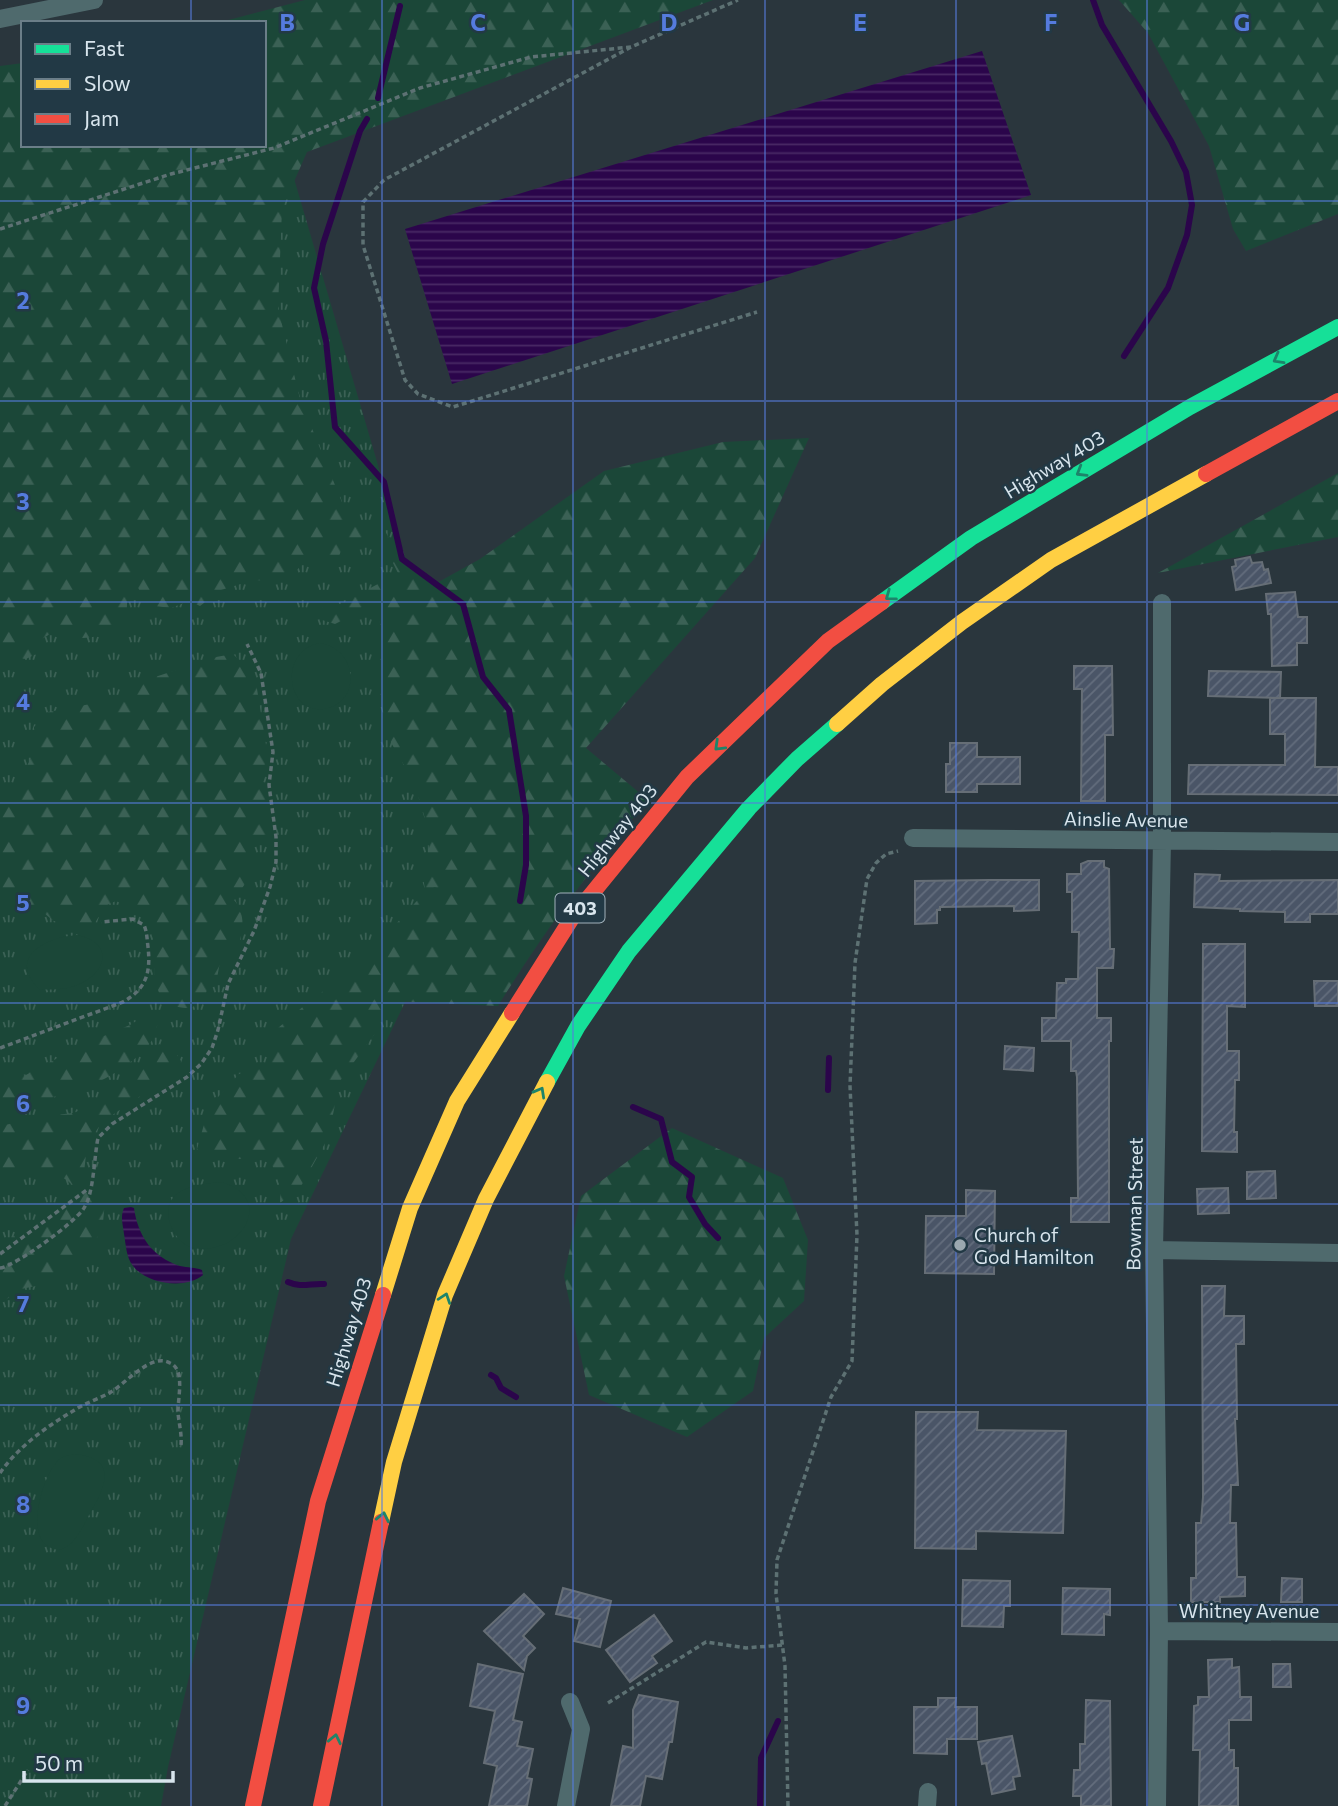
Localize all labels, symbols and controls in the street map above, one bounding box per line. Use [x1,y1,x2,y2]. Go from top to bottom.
text: B [279,8,295,36]
text: C [470,8,486,36]
text: D [661,8,678,36]
text: E [853,8,867,36]
text: F [1044,8,1058,36]
text: G [1234,8,1250,36]
legend [21,21,266,147]
text: Fast [84,35,125,60]
text: Slow [84,70,131,95]
text: Jam [84,105,119,130]
text: 2 [16,286,30,314]
one-way arrow [1273,351,1285,365]
street label: Highway 403 [1000,425,1108,503]
one-way arrow [1075,464,1088,477]
text: 3 [16,487,30,515]
one-way arrow [885,588,898,601]
text: 4 [16,687,30,715]
one-way arrow [714,737,727,750]
street label: Highway 403 [573,779,661,881]
street label: Ainslie Avenue [1064,806,1188,832]
text: 5 [16,888,30,916]
road number: 403 [556,894,604,923]
one-way arrow [532,1087,545,1099]
text: 6 [16,1089,30,1117]
street label: Bowman Street [1121,1137,1147,1271]
place label: Church of God Hamilton [974,1223,1094,1268]
marker: Church of God Hamilton [952,1237,968,1253]
street label: Highway 403 [320,1275,376,1389]
text: 7 [17,1289,29,1317]
one-way arrow [437,1293,451,1305]
text: 8 [16,1490,30,1518]
one-way arrow [374,1511,389,1523]
street label: Whitney Avenue [1179,1599,1319,1622]
text: 9 [16,1691,30,1719]
one-way arrow [327,1733,342,1745]
scale bar [24,1740,173,1784]
text: 50 m [35,1750,83,1775]

